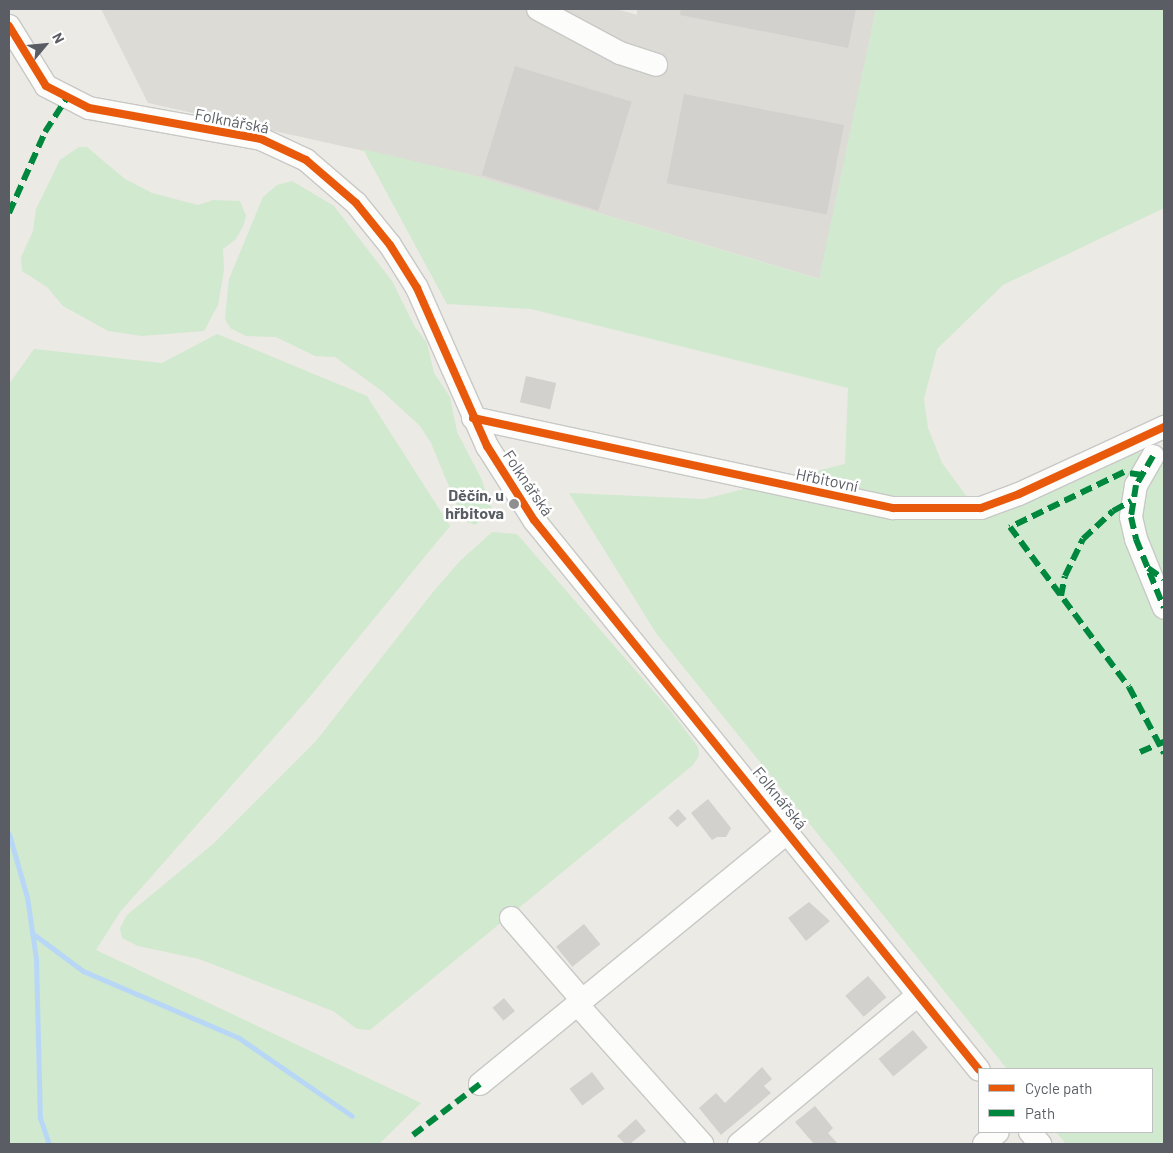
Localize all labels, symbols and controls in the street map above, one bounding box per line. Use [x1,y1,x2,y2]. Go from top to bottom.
north arrow [20,20,70,70]
text: N [49,30,68,46]
street label: Folknářská [193,104,271,138]
street label: Folknářská [499,446,557,520]
street label: Hřbitovní [794,464,860,496]
place label: Děčín, u hřbitova [445,485,504,523]
marker: Děčín, u hřbitova [508,498,520,510]
street label: Folknářská [749,763,811,833]
legend [978,1068,1153,1133]
text: Cycle path [1025,1079,1092,1097]
text: Path [1025,1104,1055,1122]

